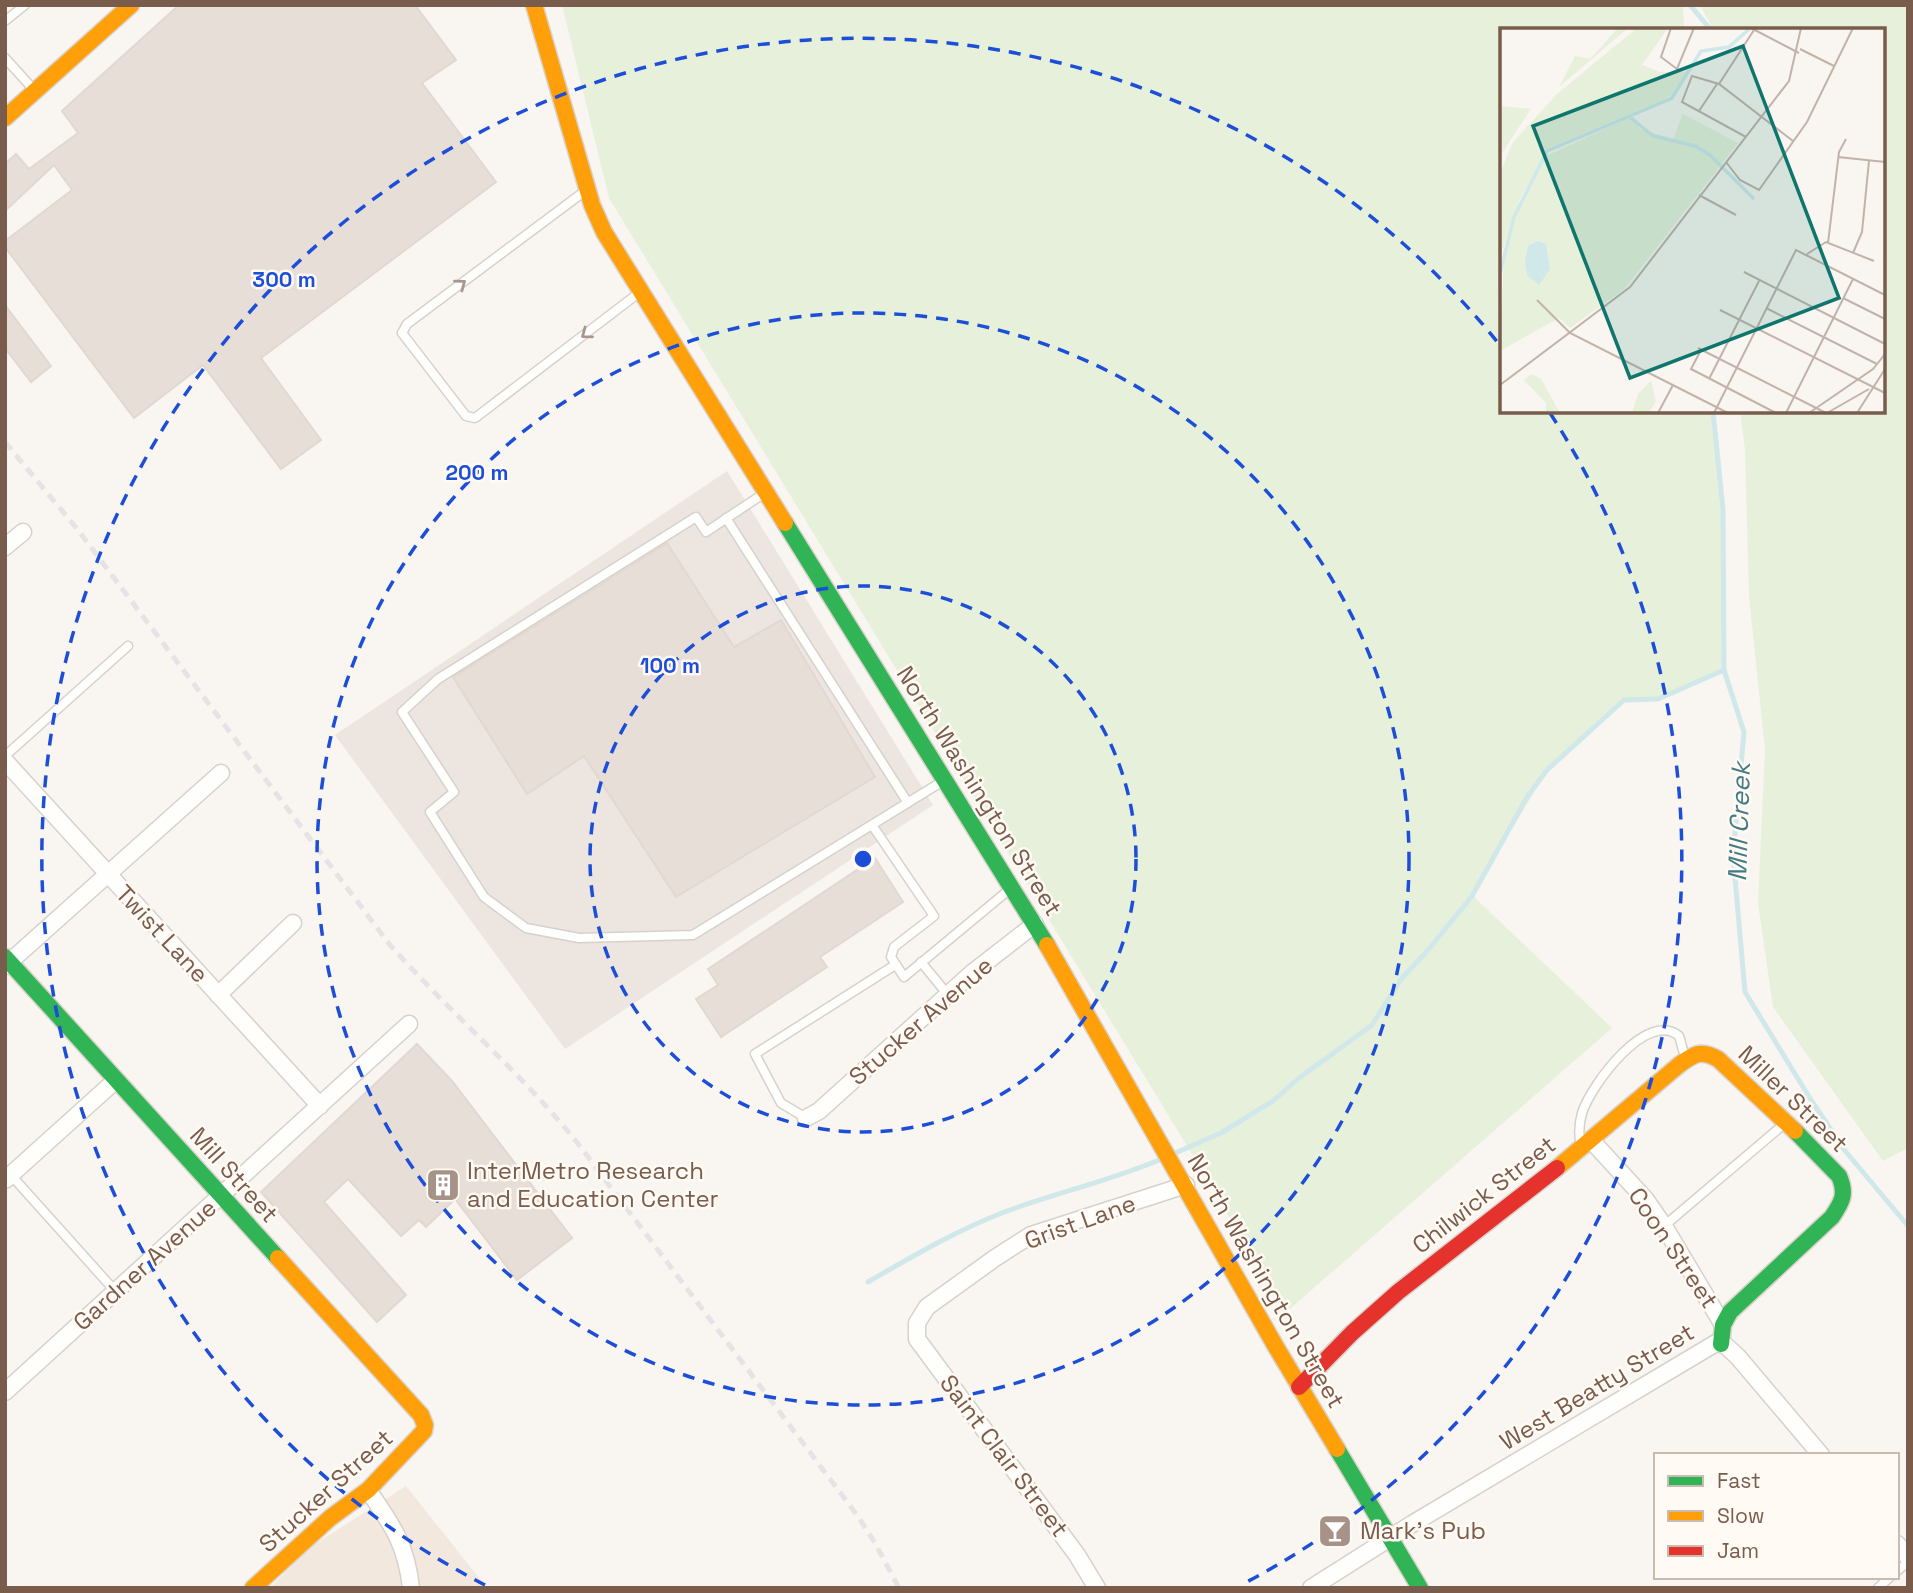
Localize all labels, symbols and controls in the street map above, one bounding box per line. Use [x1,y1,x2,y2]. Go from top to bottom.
inset map [1500,28,1885,413]
text: 300 m [252,266,316,293]
one-way arrow [454,279,466,292]
one-way arrow [581,325,594,338]
text: 200 m [446,459,508,486]
text: 100 m [640,652,700,679]
street label: North Washington Street [890,660,1069,922]
water label: Mill Creek [1720,759,1758,882]
centre of rings [851,847,875,871]
street label: Twist Lane [109,878,216,989]
street label: Stucker Avenue [842,950,999,1092]
street label: Miller Street [1732,1038,1855,1159]
street label: Mill Street [183,1120,285,1229]
street label: Chilwick Street [1406,1129,1562,1260]
street label: North Washington Street [1181,1148,1352,1414]
place label: InterMetro Research and Education Center [467,1155,719,1214]
building icon: InterMetro Research and Education Center [424,1166,462,1204]
street label: Coon Street [1622,1181,1725,1314]
street label: Grist Lane [1020,1187,1140,1256]
street label: Gardner Avenue [67,1192,223,1337]
street label: West Beatty Street [1494,1316,1700,1457]
street label: Saint Clair Street [933,1368,1076,1543]
street label: Stucker Street [252,1422,399,1559]
legend [1654,1453,1899,1579]
text: Fast [1717,1467,1761,1494]
text: Slow [1717,1502,1765,1529]
bar icon: Mark's Pub [1316,1512,1354,1550]
place label: Mark's Pub [1360,1515,1486,1546]
text: Jam [1717,1537,1759,1564]

